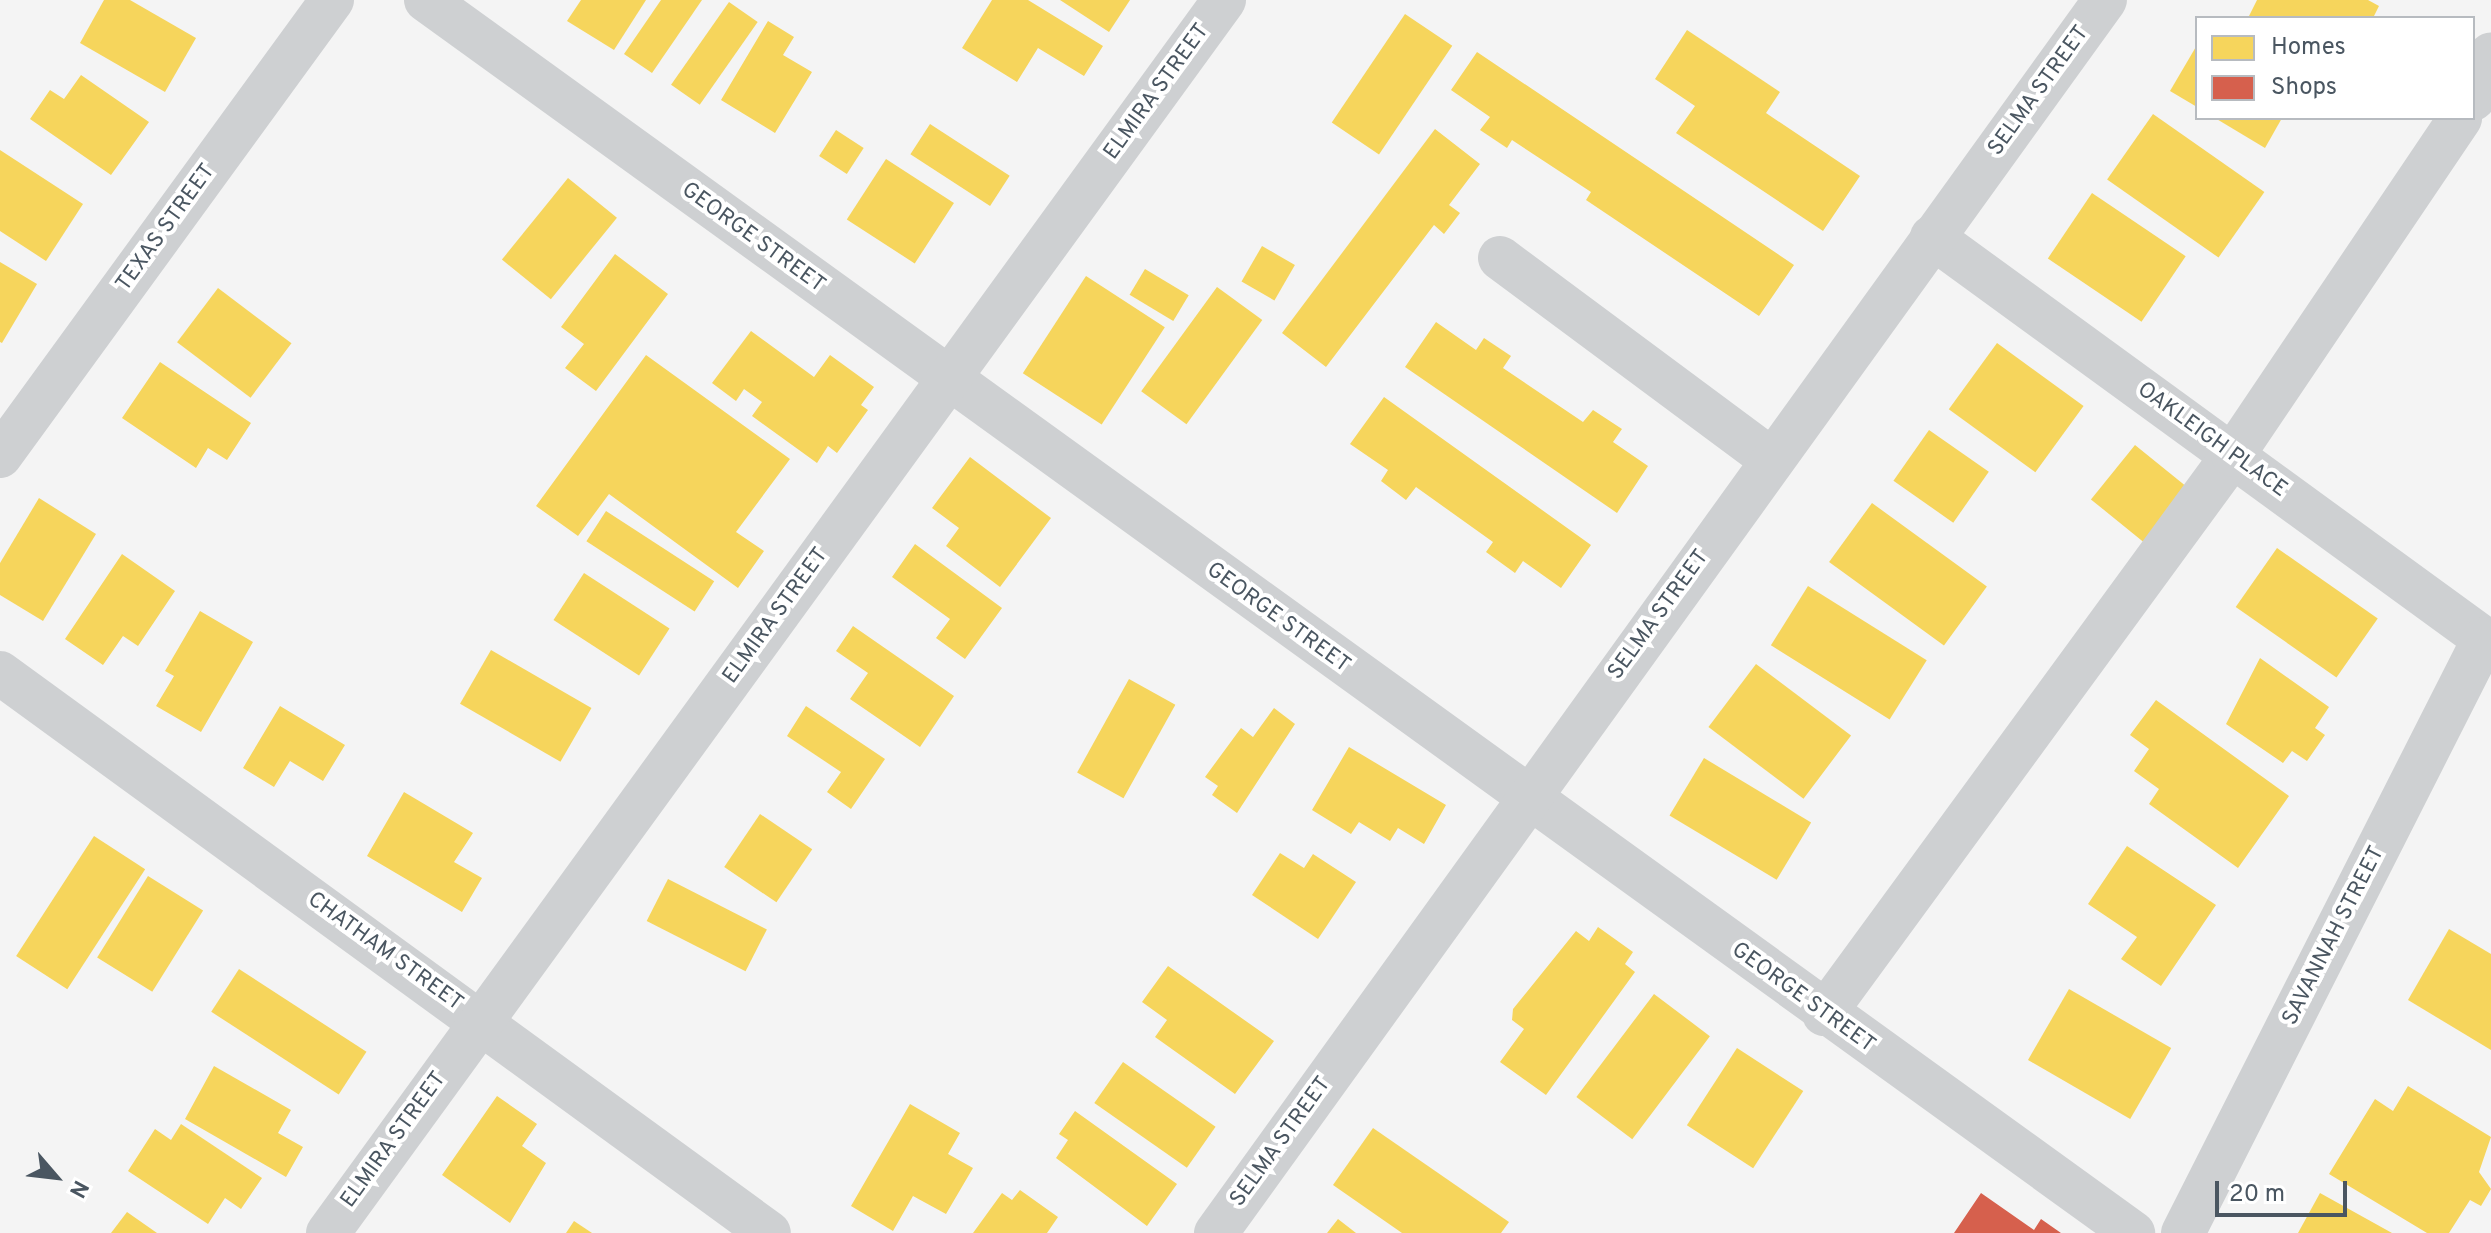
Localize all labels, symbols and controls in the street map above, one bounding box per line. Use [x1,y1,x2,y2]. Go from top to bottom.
legend [2195,16,2475,120]
street label: ELMIRA STREET [1099,19,1215,165]
street label: SELMA STREET [1983,21,2095,161]
text: Homes [2271,33,2346,63]
text: Shops [2271,73,2337,103]
street label: TEXAS STREET [111,159,221,297]
street label: GEORGE STREET [676,177,830,299]
street label: OAKLEIGH PLACE [2132,377,2292,503]
street label: ELMIRA STREET [718,543,834,689]
street label: SELMA STREET [1603,545,1715,685]
street label: GEORGE STREET [1201,557,1355,679]
street label: SAVANNAH STREET [2277,842,2391,1030]
street label: CHATHAM STREET [302,887,468,1017]
street label: GEORGE STREET [1726,937,1880,1059]
street label: ELMIRA STREET [336,1067,452,1213]
street label: SELMA STREET [1225,1072,1337,1212]
north arrow [16,1137,96,1217]
scale bar [2219,1165,2351,1215]
text: N [62,1175,93,1202]
text: 20 m [2229,1180,2285,1210]

